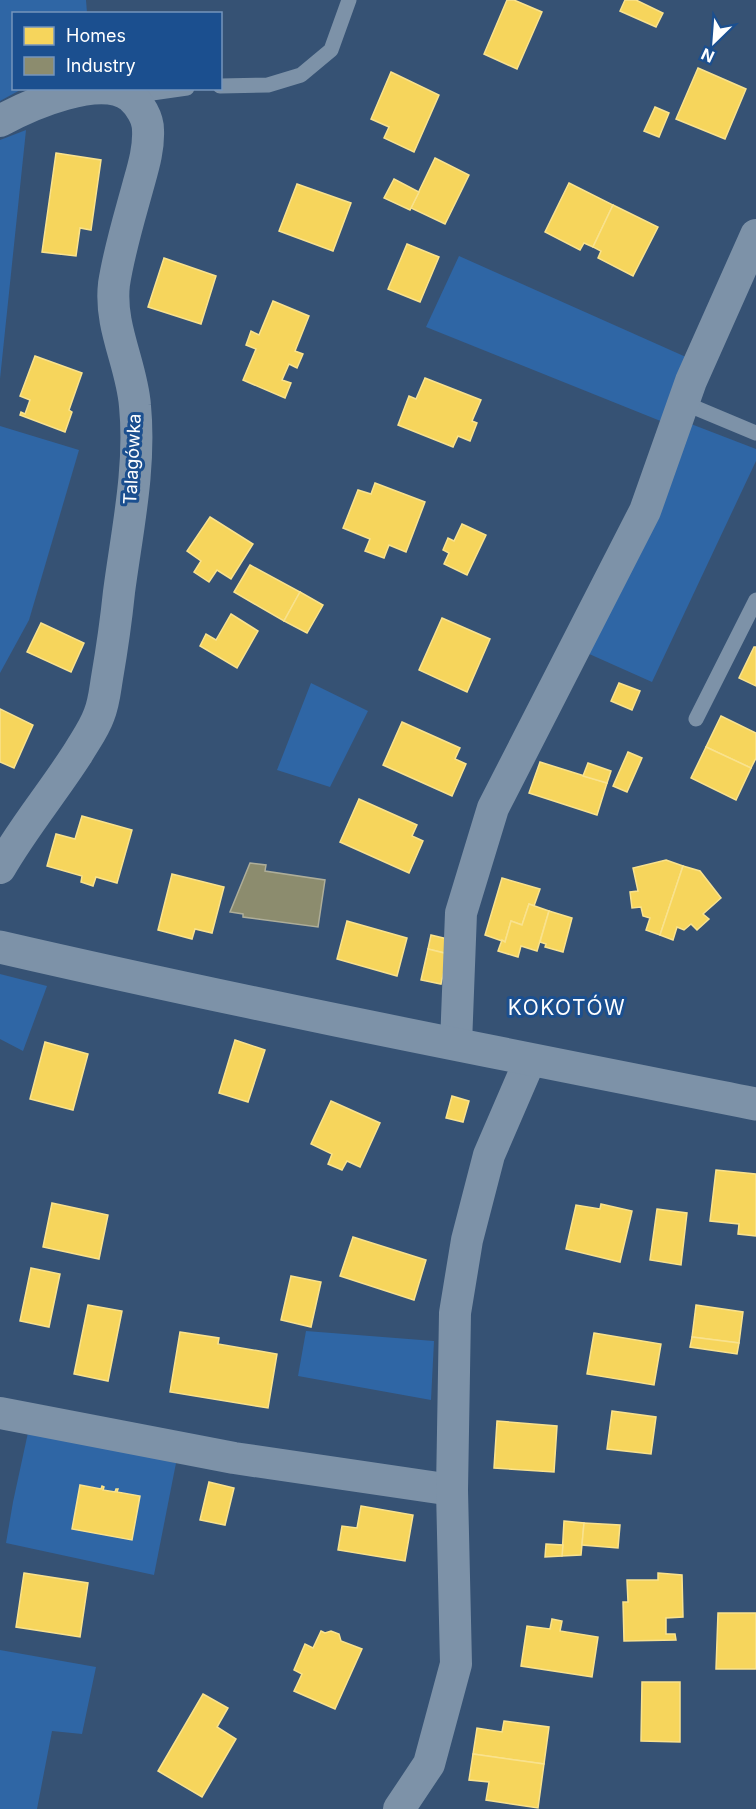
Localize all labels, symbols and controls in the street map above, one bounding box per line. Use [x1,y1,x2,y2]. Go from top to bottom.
legend [12,12,222,90]
north arrow [684,12,744,72]
text: Homes [66,25,126,46]
text: N [698,44,717,67]
text: Industry [66,55,136,76]
street label: Talagówka [119,413,145,505]
district label: KOKOTÓW [508,994,626,1020]

